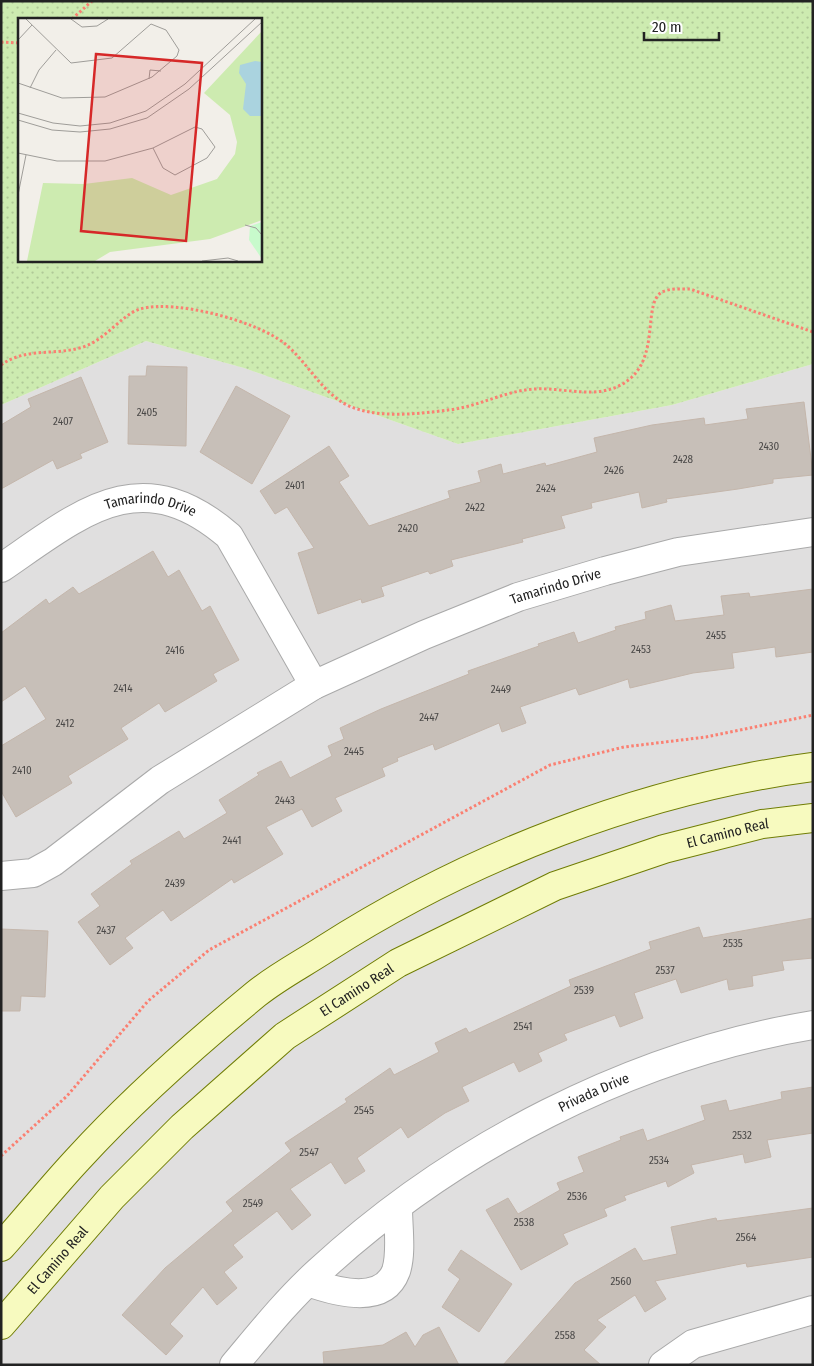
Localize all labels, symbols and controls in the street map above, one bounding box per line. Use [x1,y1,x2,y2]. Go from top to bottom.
scale bar [644,10,719,42]
inset map [18,18,261,261]
text: 20 m [652,18,682,36]
house number: 2405 [137,406,157,419]
house number: 2407 [53,415,74,428]
house number: 2430 [759,440,780,453]
house number: 2428 [673,453,694,466]
house number: 2426 [604,464,625,477]
house number: 2401 [285,479,305,492]
house number: 2424 [536,482,557,495]
street label: Tamarindo Drive [102,489,200,520]
house number: 2422 [465,501,485,514]
house number: 2420 [398,522,418,535]
street label: Tamarindo Drive [507,564,603,608]
house number: 2455 [706,629,726,642]
house number: 2453 [631,643,651,656]
house number: 2416 [165,644,185,657]
house number: 2414 [114,682,133,695]
house number: 2449 [491,683,511,696]
house number: 2447 [419,711,439,724]
house number: 2412 [56,717,74,730]
house number: 2445 [344,745,364,758]
house number: 2410 [12,764,32,777]
house number: 2443 [275,794,295,807]
street label: El Camino Real [685,815,770,851]
house number: 2441 [223,834,241,847]
house number: 2439 [165,877,185,890]
house number: 2437 [96,924,116,937]
house number: 2535 [723,937,743,950]
street label: El Camino Real [316,960,397,1020]
house number: 2537 [655,964,675,977]
house number: 2539 [574,984,594,997]
house number: 2541 [514,1020,532,1033]
street label: Privada Drive [555,1069,632,1115]
house number: 2545 [354,1104,374,1117]
house number: 2532 [732,1129,752,1142]
house number: 2547 [299,1146,319,1159]
house number: 2534 [649,1154,670,1167]
house number: 2536 [567,1190,588,1203]
house number: 2549 [243,1197,263,1210]
house number: 2538 [514,1216,535,1229]
street label: El Camino Real [23,1222,92,1297]
house number: 2564 [736,1231,757,1244]
house number: 2560 [610,1275,632,1288]
house number: 2558 [555,1329,576,1342]

